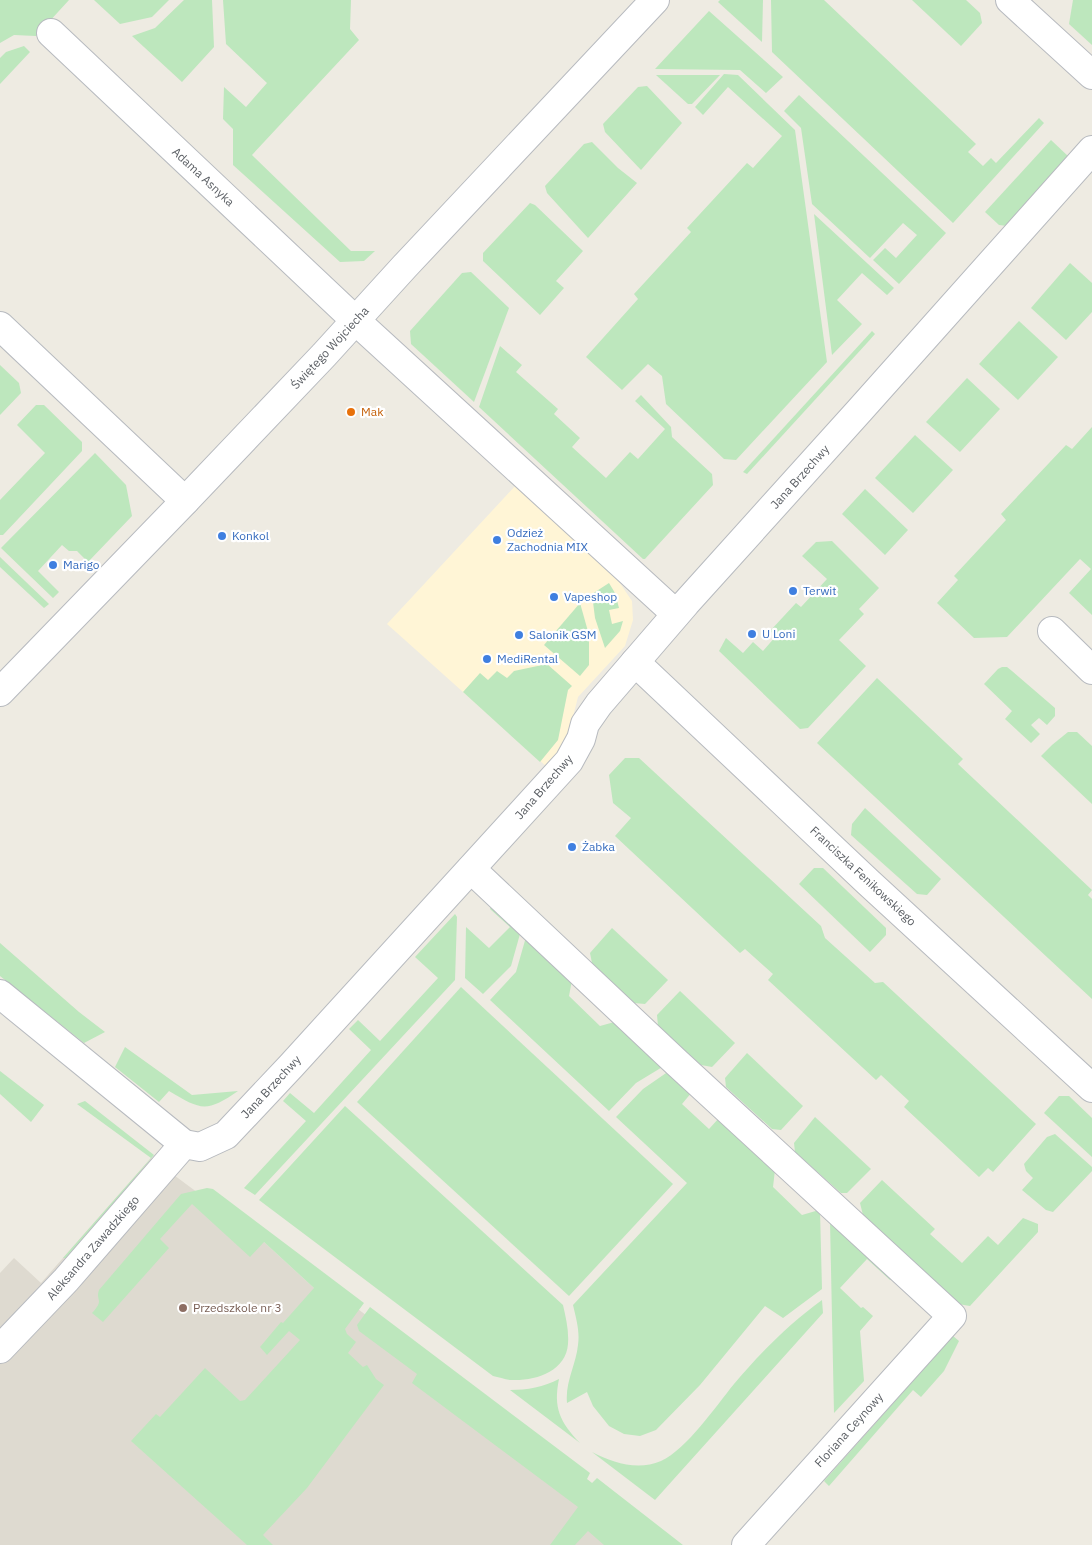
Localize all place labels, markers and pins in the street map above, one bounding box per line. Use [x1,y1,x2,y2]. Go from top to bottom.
place label: Mak [361,404,384,419]
marker: Mak [345,406,357,418]
place label: Odzież Zachodnia MIX [507,525,589,554]
place label: Konkol [232,528,269,543]
marker: Konkol [216,530,228,542]
marker: Odzież Zachodnia MIX [491,534,503,546]
place label: Marigo [63,557,100,572]
marker: Marigo [47,559,59,571]
place label: Terwit [803,583,837,598]
marker: Terwit [787,585,799,597]
place label: Vapeshop [564,589,617,604]
marker: Vapeshop [548,591,560,603]
place label: U Loni [762,626,795,641]
place label: Salonik GSM [529,627,596,642]
marker: U Loni [746,628,758,640]
marker: Salonik GSM [513,629,525,641]
place label: MediRental [497,651,558,666]
marker: MediRental [481,653,493,665]
place label: Żabka [582,839,616,854]
marker: Żabka [566,841,578,853]
place label: Przedszkole nr 3 [193,1300,282,1315]
marker: Przedszkole nr 3 [177,1302,189,1314]

